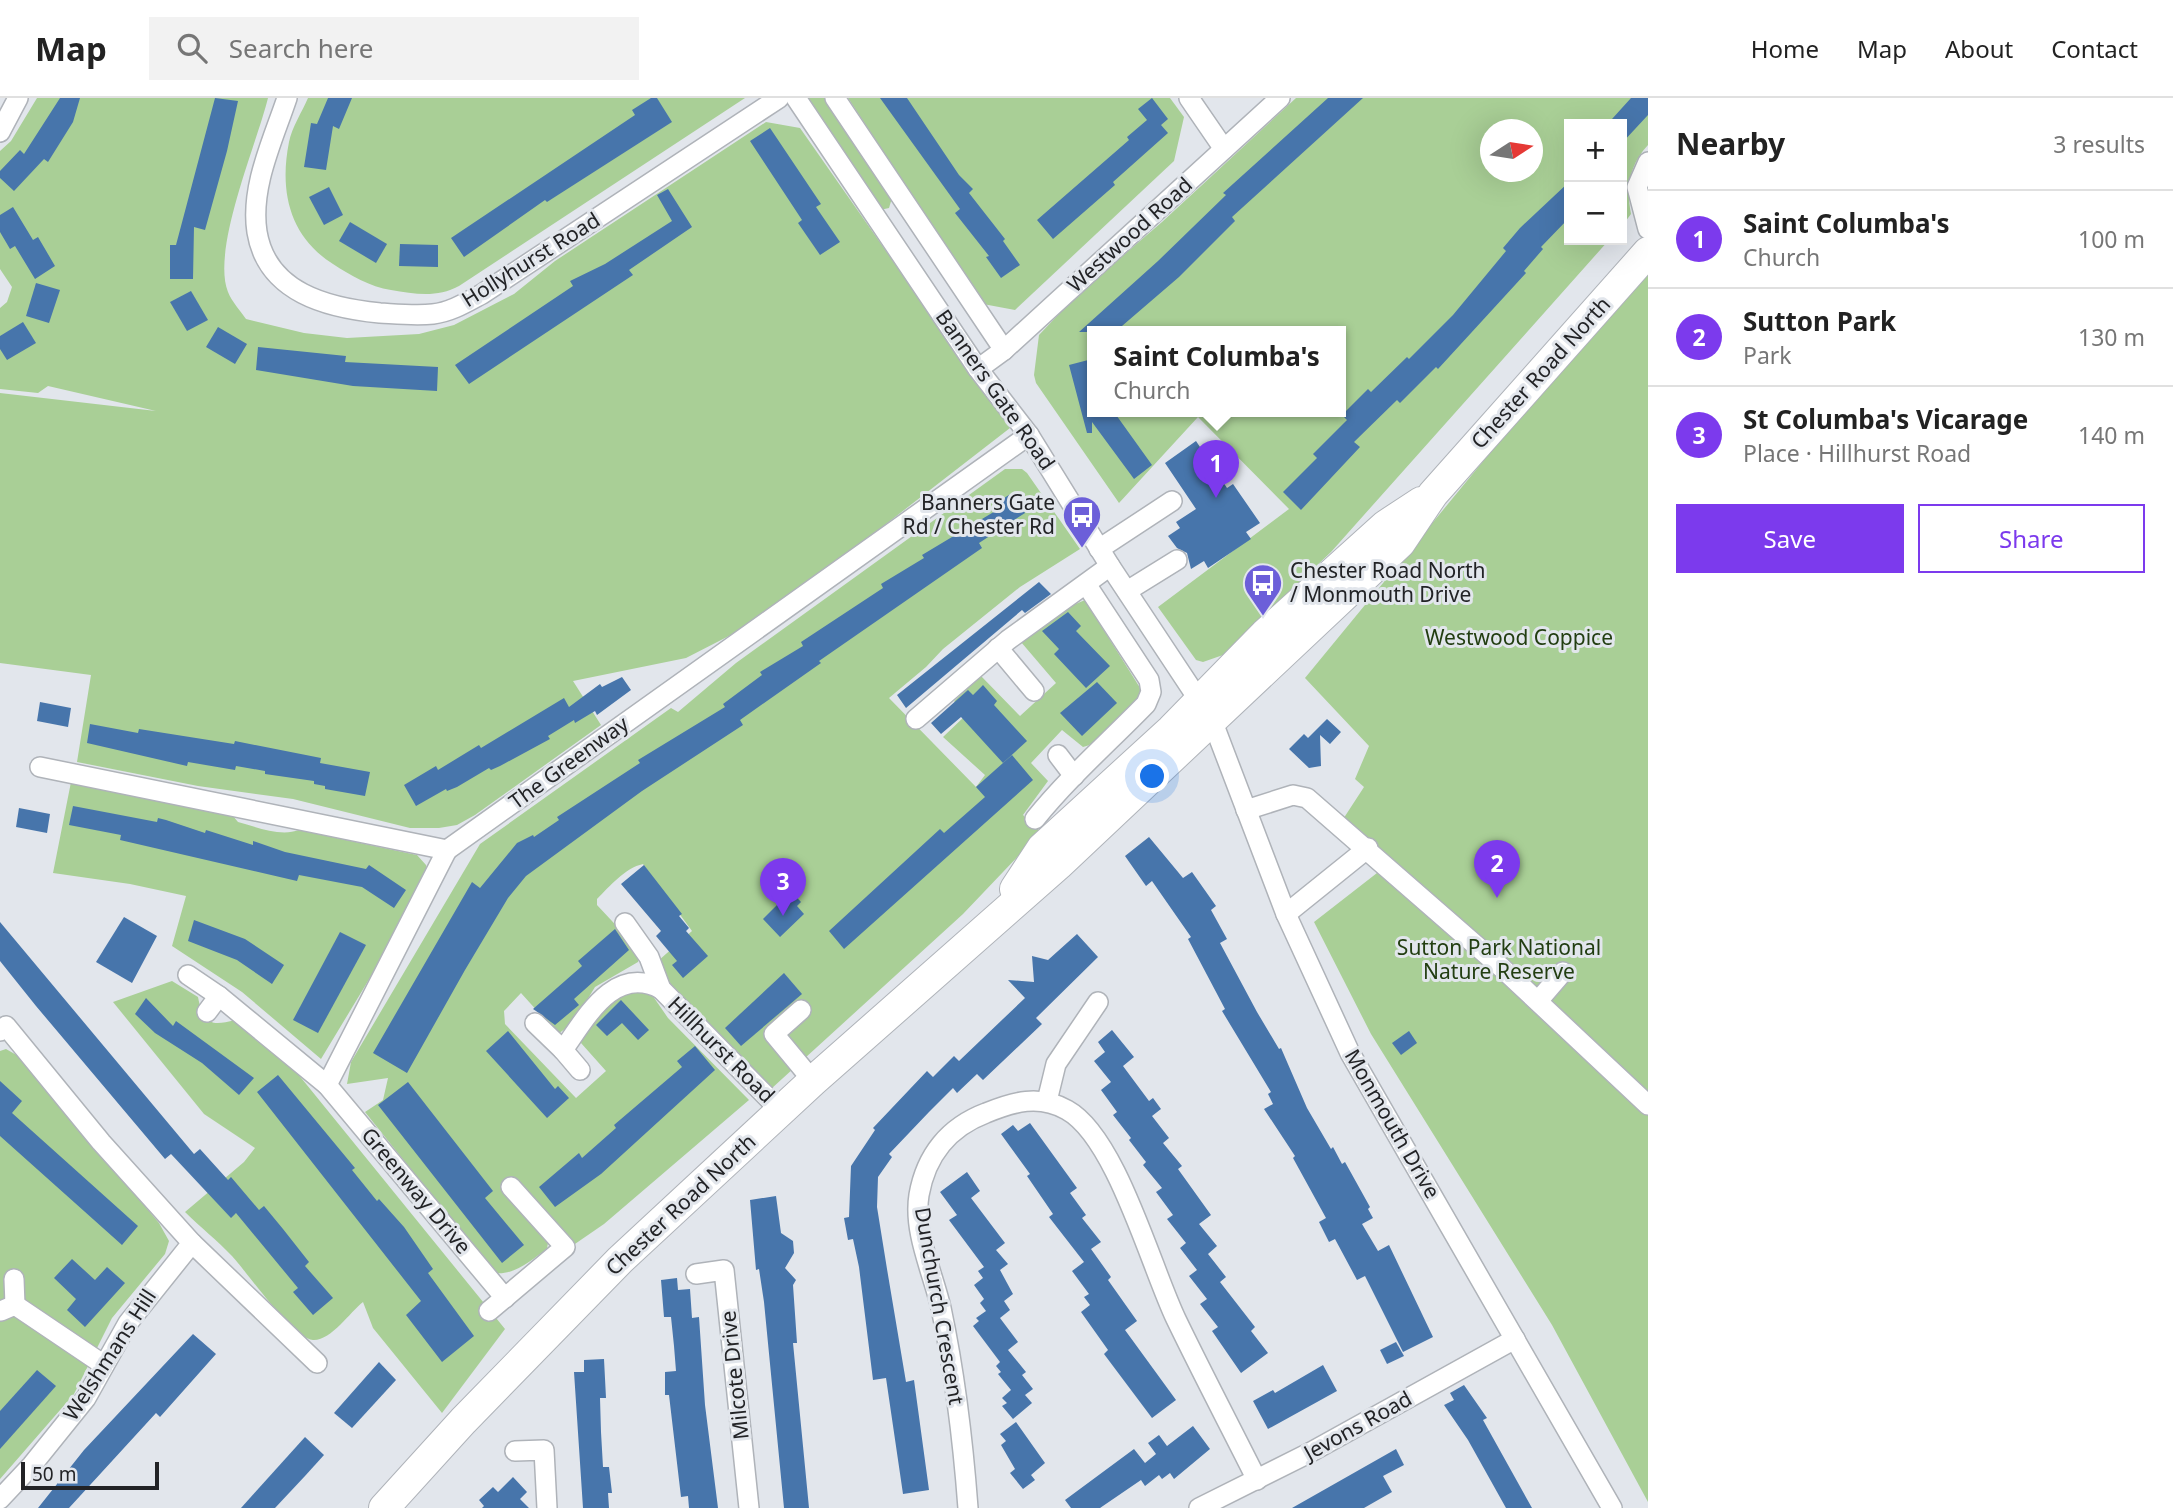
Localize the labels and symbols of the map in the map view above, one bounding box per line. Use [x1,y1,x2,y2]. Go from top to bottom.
north arrow [1480,119,1543,182]
street label: Westwood Road [1061,171,1198,298]
street label: Hollyhurst Road [456,205,605,313]
street label: Chester Road North [1464,290,1616,454]
street label: Banners Gate Road [930,304,1062,475]
pin: 1 [1193,440,1239,498]
place label: Banners Gate Rd / Chester Rd [903,488,1055,540]
bus stop icon: Banners Gate Rd / Chester Rd [1061,494,1103,549]
place label: Chester Road North / Monmouth Drive [1290,556,1486,608]
bus stop icon: Chester Road North / Monmouth Drive [1242,562,1284,617]
park label: Westwood Coppice [1425,623,1613,651]
street label: The Greenway [503,709,634,815]
your location [1135,759,1169,793]
pin: 2 [1474,840,1520,898]
pin: 3 [760,858,806,916]
park label: Sutton Park National Nature Reserve [1397,933,1601,985]
street label: Hillhurst Road [662,990,781,1109]
street label: Monmouth Drive [1339,1044,1447,1203]
street label: Greenway Drive [356,1121,478,1259]
street label: Chester Road North [599,1127,761,1281]
street label: Dunchurch Crescent [909,1205,971,1407]
street label: Welshmans Hill [56,1283,162,1425]
street label: Milcote Drive [713,1309,755,1441]
street label: Jevons Road [1297,1384,1417,1467]
scale bar [21,1459,159,1491]

